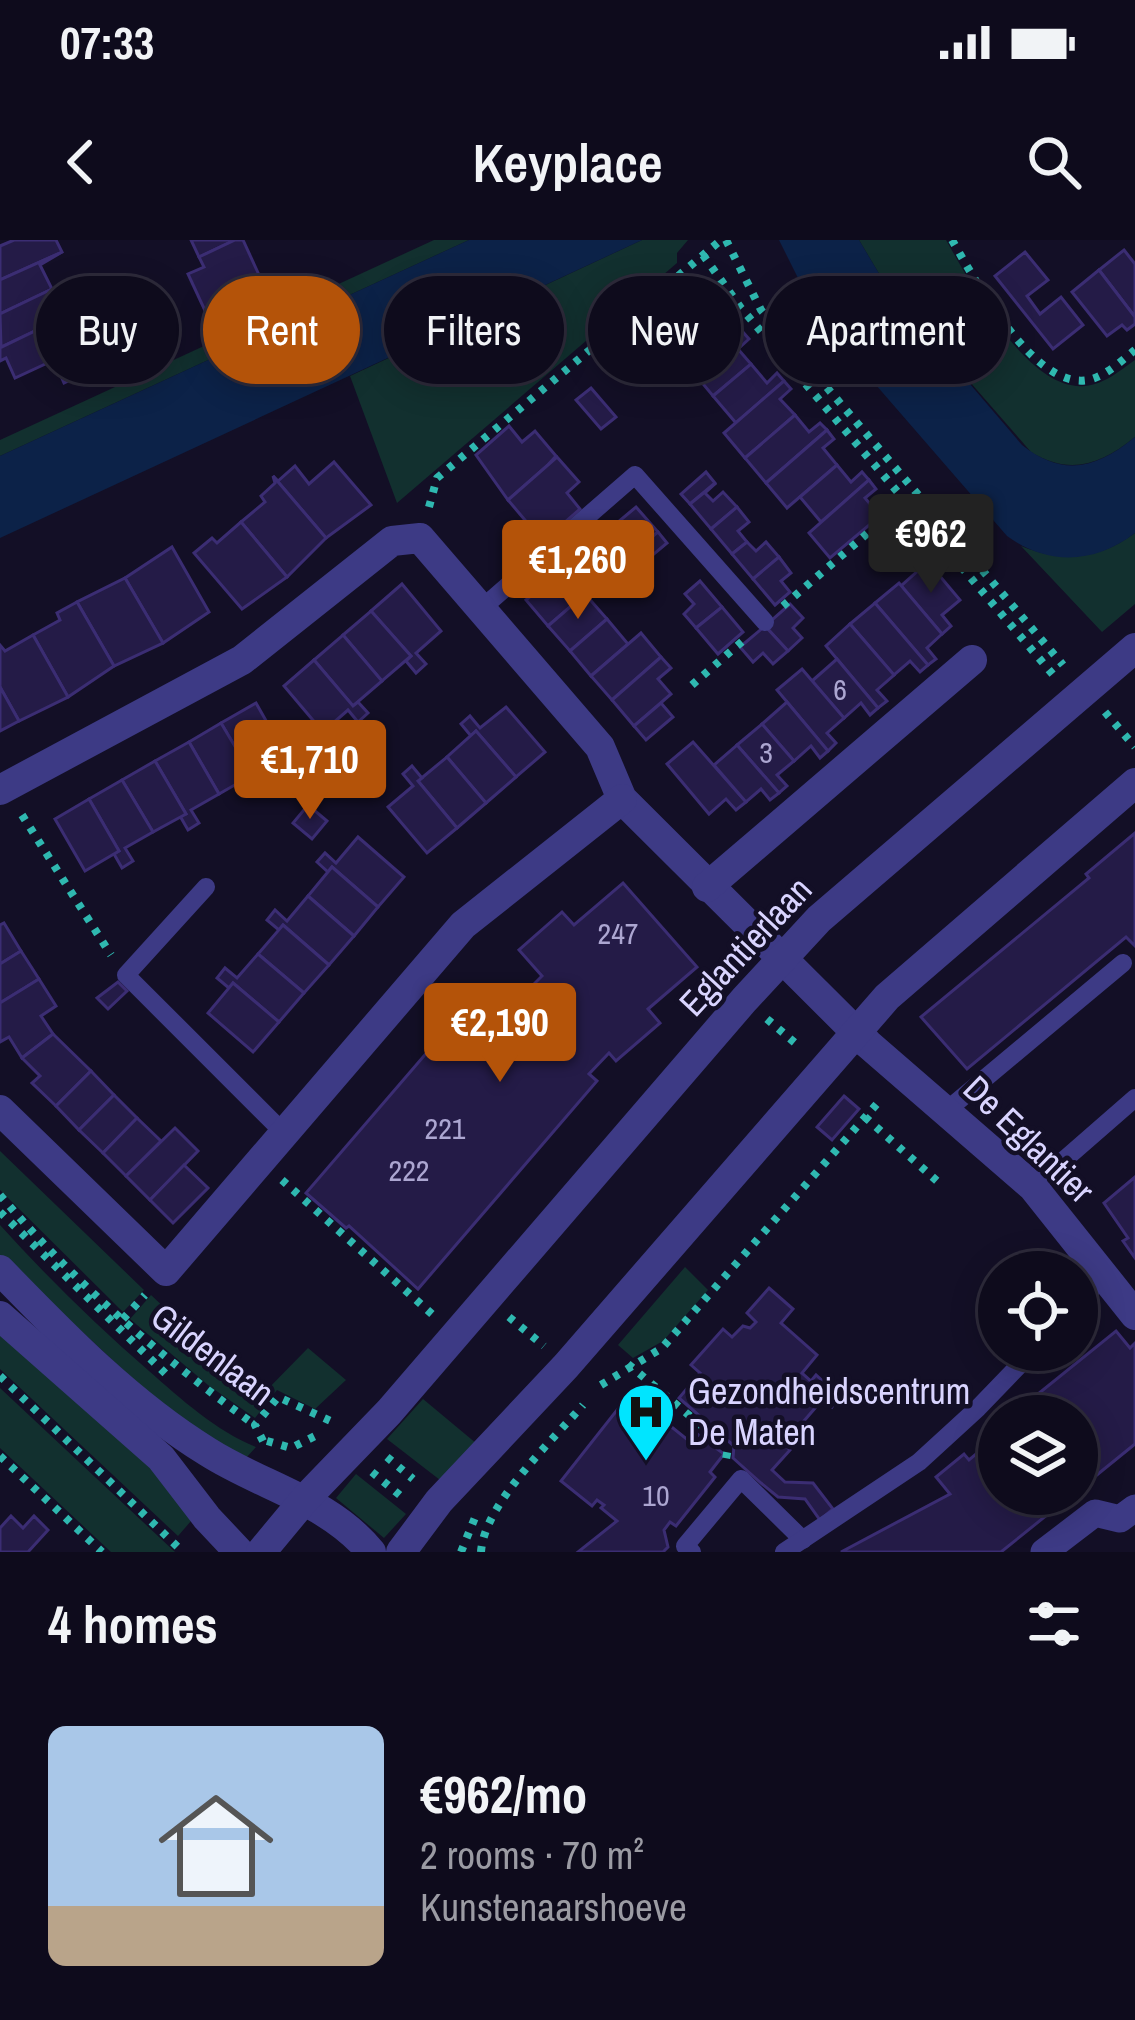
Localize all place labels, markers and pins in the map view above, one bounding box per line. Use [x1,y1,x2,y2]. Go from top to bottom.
pin: €962 [860,494,1002,596]
pin: €1,260 [480,520,676,622]
pin: €1,710 [212,720,408,822]
pin: €2,190 [402,983,598,1085]
place label: Gezondheidscentrum De Maten [688,1367,970,1456]
hospital icon: Gezondheidscentrum De Maten [615,1381,677,1463]

